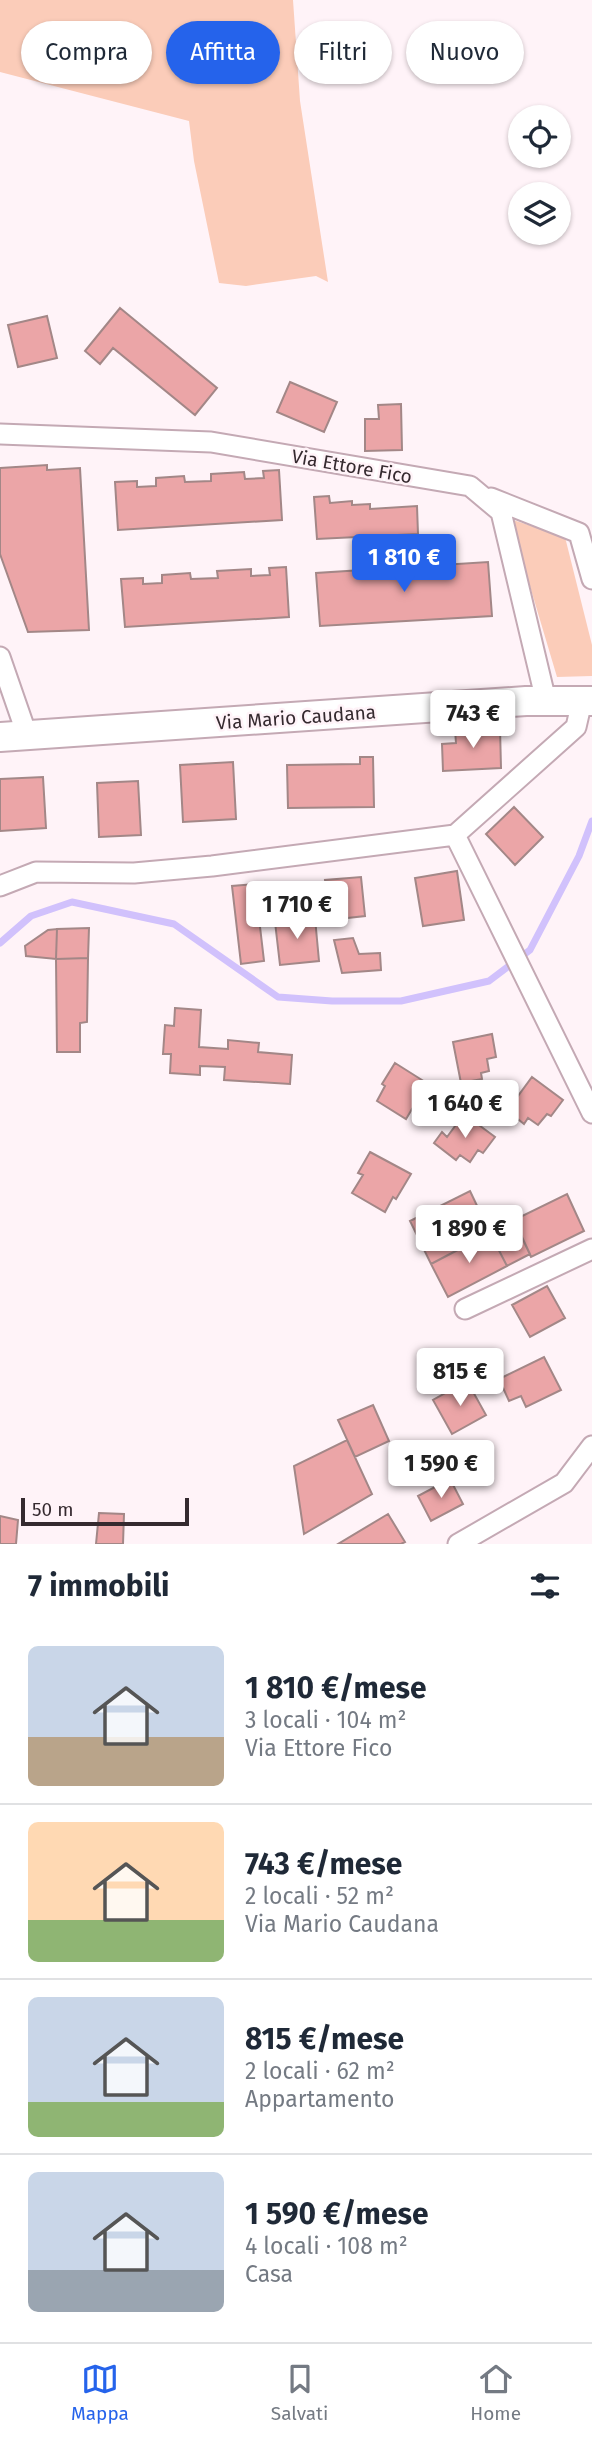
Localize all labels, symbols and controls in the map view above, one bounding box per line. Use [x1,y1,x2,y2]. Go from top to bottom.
chip: Compra [21,21,152,84]
chip: Affitta [166,21,280,84]
chip: Filtri [294,21,392,84]
chip: Nuovo [406,21,524,84]
map controls [508,105,571,245]
button: locate [508,105,571,168]
button: layers [508,182,571,245]
street label: Via Ettore Fico [290,445,414,488]
pin: 1 810 € [339,534,469,594]
text: 1 810 € [368,543,440,571]
pin: 743 € [424,690,522,750]
text: 743 € [446,699,500,727]
street label: Via Mario Caudana [215,700,377,735]
pin: 1 710 € [232,881,362,941]
text: 1 710 € [262,890,332,918]
pin: 1 640 € [400,1080,530,1140]
text: 1 640 € [428,1089,502,1117]
pin: 1 890 € [404,1206,534,1265]
text: 1 890 € [432,1214,506,1242]
pin: 815 € [411,1348,509,1408]
text: 815 € [433,1357,487,1385]
pin: 1 590 € [376,1440,506,1500]
text: 1 590 € [404,1449,478,1477]
scale bar [21,1495,189,1527]
text: 50 m [32,1498,73,1521]
icon: filters [526,1567,564,1605]
text: 7 immobili [28,1568,170,1604]
text: 1 810 €/mese [245,1670,427,1706]
icon: home [84,1674,168,1758]
text: 3 locali · 104 m² [245,1706,407,1734]
text: Via Ettore Fico [245,1734,392,1762]
text: 743 €/mese [245,1846,402,1882]
icon: home [84,1850,168,1934]
text: 2 locali · 52 m² [245,1882,394,1910]
text: Via Mario Caudana [245,1910,439,1938]
text: 815 €/mese [245,2021,404,2057]
icon: home [84,2025,168,2109]
text: 2 locali · 62 m² [245,2057,395,2085]
text: Appartamento [245,2085,394,2113]
text: 1 590 €/mese [245,2196,429,2232]
icon: home [84,2200,168,2284]
text: 4 locali · 108 m² [245,2232,408,2260]
text: Casa [245,2260,293,2288]
tab: Mappa [71,2360,129,2425]
tab: Salvati [271,2360,328,2425]
tab: Home [470,2360,521,2425]

